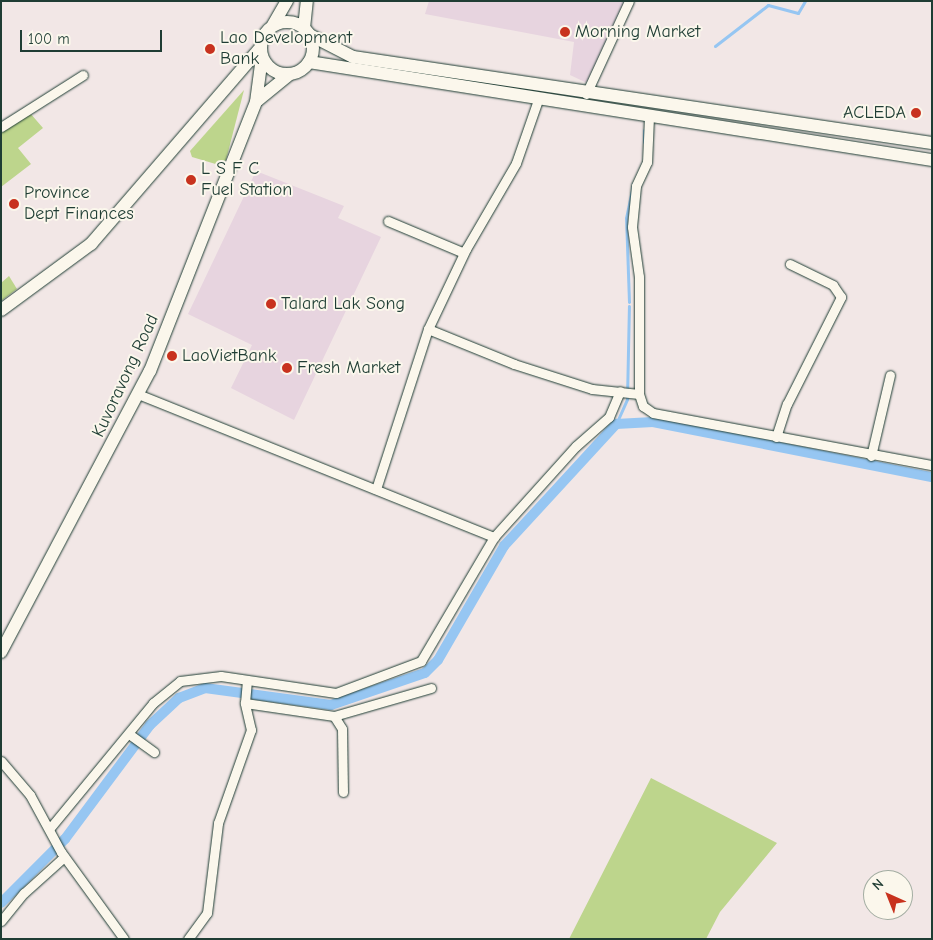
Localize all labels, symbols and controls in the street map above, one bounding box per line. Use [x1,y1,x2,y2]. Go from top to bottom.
scale bar [22,20,165,52]
place label: Morning Market [575,21,700,43]
marker: Morning Market [559,26,571,38]
place label: Lao Development Bank [220,28,352,70]
text: 100 m [28,30,70,48]
marker: Lao Development Bank [204,43,216,55]
place label: ACLEDA [843,102,906,124]
marker: ACLEDA [910,107,922,119]
place label: L S F C Fuel Station [201,159,292,202]
marker: L S F C Fuel Station [185,174,197,186]
place label: Province Dept Finances [24,183,134,225]
marker: Province Dept Finances [8,198,20,210]
place label: Talard Lak Song [281,293,405,315]
marker: Talard Lak Song [265,298,277,310]
street label: Kuvoravong Road [88,311,164,441]
place label: LaoVietBank [182,345,277,367]
marker: LaoVietBank [166,350,178,362]
place label: Fresh Market [297,357,400,379]
marker: Fresh Market [281,362,293,374]
north arrow [863,870,913,920]
text: N [869,875,887,894]

